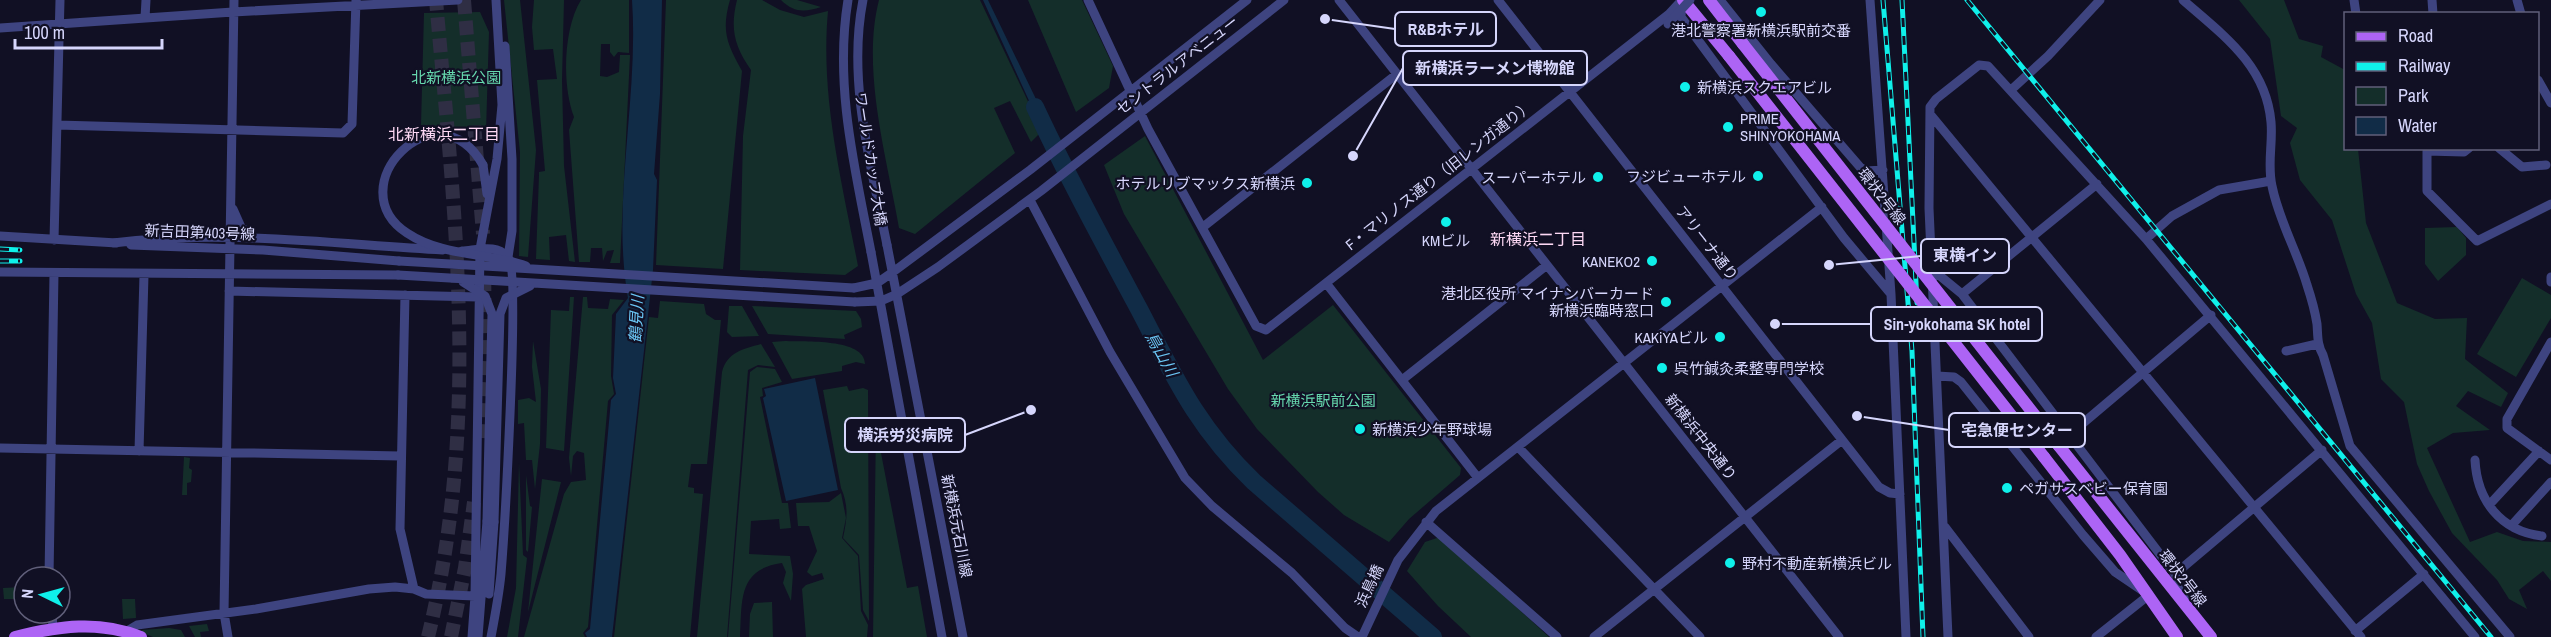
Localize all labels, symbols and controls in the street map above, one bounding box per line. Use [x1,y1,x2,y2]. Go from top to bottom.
marker: 港北警察署新横浜駅前交番 [1754,5,1768,19]
street label: セントラルアベニュー [1112,11,1242,119]
scale bar [15,12,162,50]
callout: R&Bホテル [1395,12,1496,46]
legend [2344,12,2539,150]
text: R&Bホテル [1408,18,1484,40]
text: 100 m [24,20,65,45]
place label: 港北警察署新横浜駅前交番 [1671,20,1851,41]
text: Road [2398,23,2433,48]
callout: 新横浜ラーメン博物館 [1403,51,1587,85]
text: Railway [2398,53,2451,78]
text: 新横浜ラーメン博物館 [1415,57,1575,79]
park label: 北新横浜公園 [411,67,501,88]
place label: 新横浜スクエアビル [1697,77,1832,98]
marker: 新横浜スクエアビル [1678,80,1692,94]
text: Park [2398,83,2429,108]
street label: ワールドカップ大橋 [850,91,892,227]
street label: F・マリノス通り（旧レンガ通り） [1341,95,1537,255]
place label: PRIME SHINYOKOHAMA [1740,108,1841,146]
text: Water [2398,113,2437,138]
marker: PRIME SHINYOKOHAMA [1721,120,1735,134]
district label: 北新横浜二丁目 [388,123,500,145]
street label: 環状2号線 [1853,163,1911,229]
place label: フジビューホテル [1626,166,1746,187]
place label: スーパーホテル [1481,167,1586,188]
marker: フジビューホテル [1751,169,1765,183]
marker: スーパーホテル [1591,170,1605,184]
place label: ホテルリブマックス新横浜 [1115,173,1295,194]
marker: ホテルリブマックス新横浜 [1300,176,1314,190]
street label: アリーナ通り [1671,201,1743,285]
marker: KMビル [1439,215,1453,229]
street label: 新吉田第403号線 [144,220,256,244]
district label: 新横浜二丁目 [1490,228,1586,250]
place label: KMビル [1422,230,1470,251]
callout: 東横イン [1921,239,2009,273]
text: 東横イン [1933,244,1997,266]
place label: KANEKO2 [1582,251,1640,272]
marker: KANEKO2 [1645,254,1659,268]
place label: 港北区役所 マイナンバーカード 新横浜臨時窓口 [1441,283,1654,321]
water label: 鶴見川 [624,292,648,344]
marker: 港北区役所 マイナンバーカード 新横浜臨時窓口 [1659,295,1673,309]
callout: Sin-yokohama SK hotel [1871,307,2042,341]
text: Sin-yokohama SK hotel [1884,313,2030,335]
place label: KAKiYAビル [1634,327,1708,348]
water label: 鳥山川 [1141,328,1184,382]
marker: KAKiYAビル [1713,330,1727,344]
place label: 呉竹鍼灸柔整専門学校 [1674,358,1824,379]
marker: 呉竹鍼灸柔整専門学校 [1655,361,1669,375]
street label: 新横浜中央通り [1660,389,1742,485]
park label: 新横浜駅前公園 [1270,390,1376,411]
callout: 宅急便センター [1949,413,2085,447]
callout: 横浜労災病院 [845,418,965,452]
place label: 新横浜少年野球場 [1372,419,1492,440]
text: 宅急便センター [1961,419,2073,441]
marker: 新横浜少年野球場 [1353,422,1367,436]
text: 横浜労災病院 [857,424,953,446]
street label: 新横浜元石川線 [937,472,977,580]
place label: ペガサスベビー保育園 [2019,478,2168,499]
marker: ペガサスベビー保育園 [2000,481,2014,495]
street label: 環状2号線 [2154,545,2212,611]
place label: 野村不動産新横浜ビル [1742,553,1892,574]
marker: 野村不動産新横浜ビル [1723,556,1737,570]
street label: 浜鳥橋 [1350,561,1388,611]
north arrow [12,565,72,625]
text: N [16,588,38,599]

